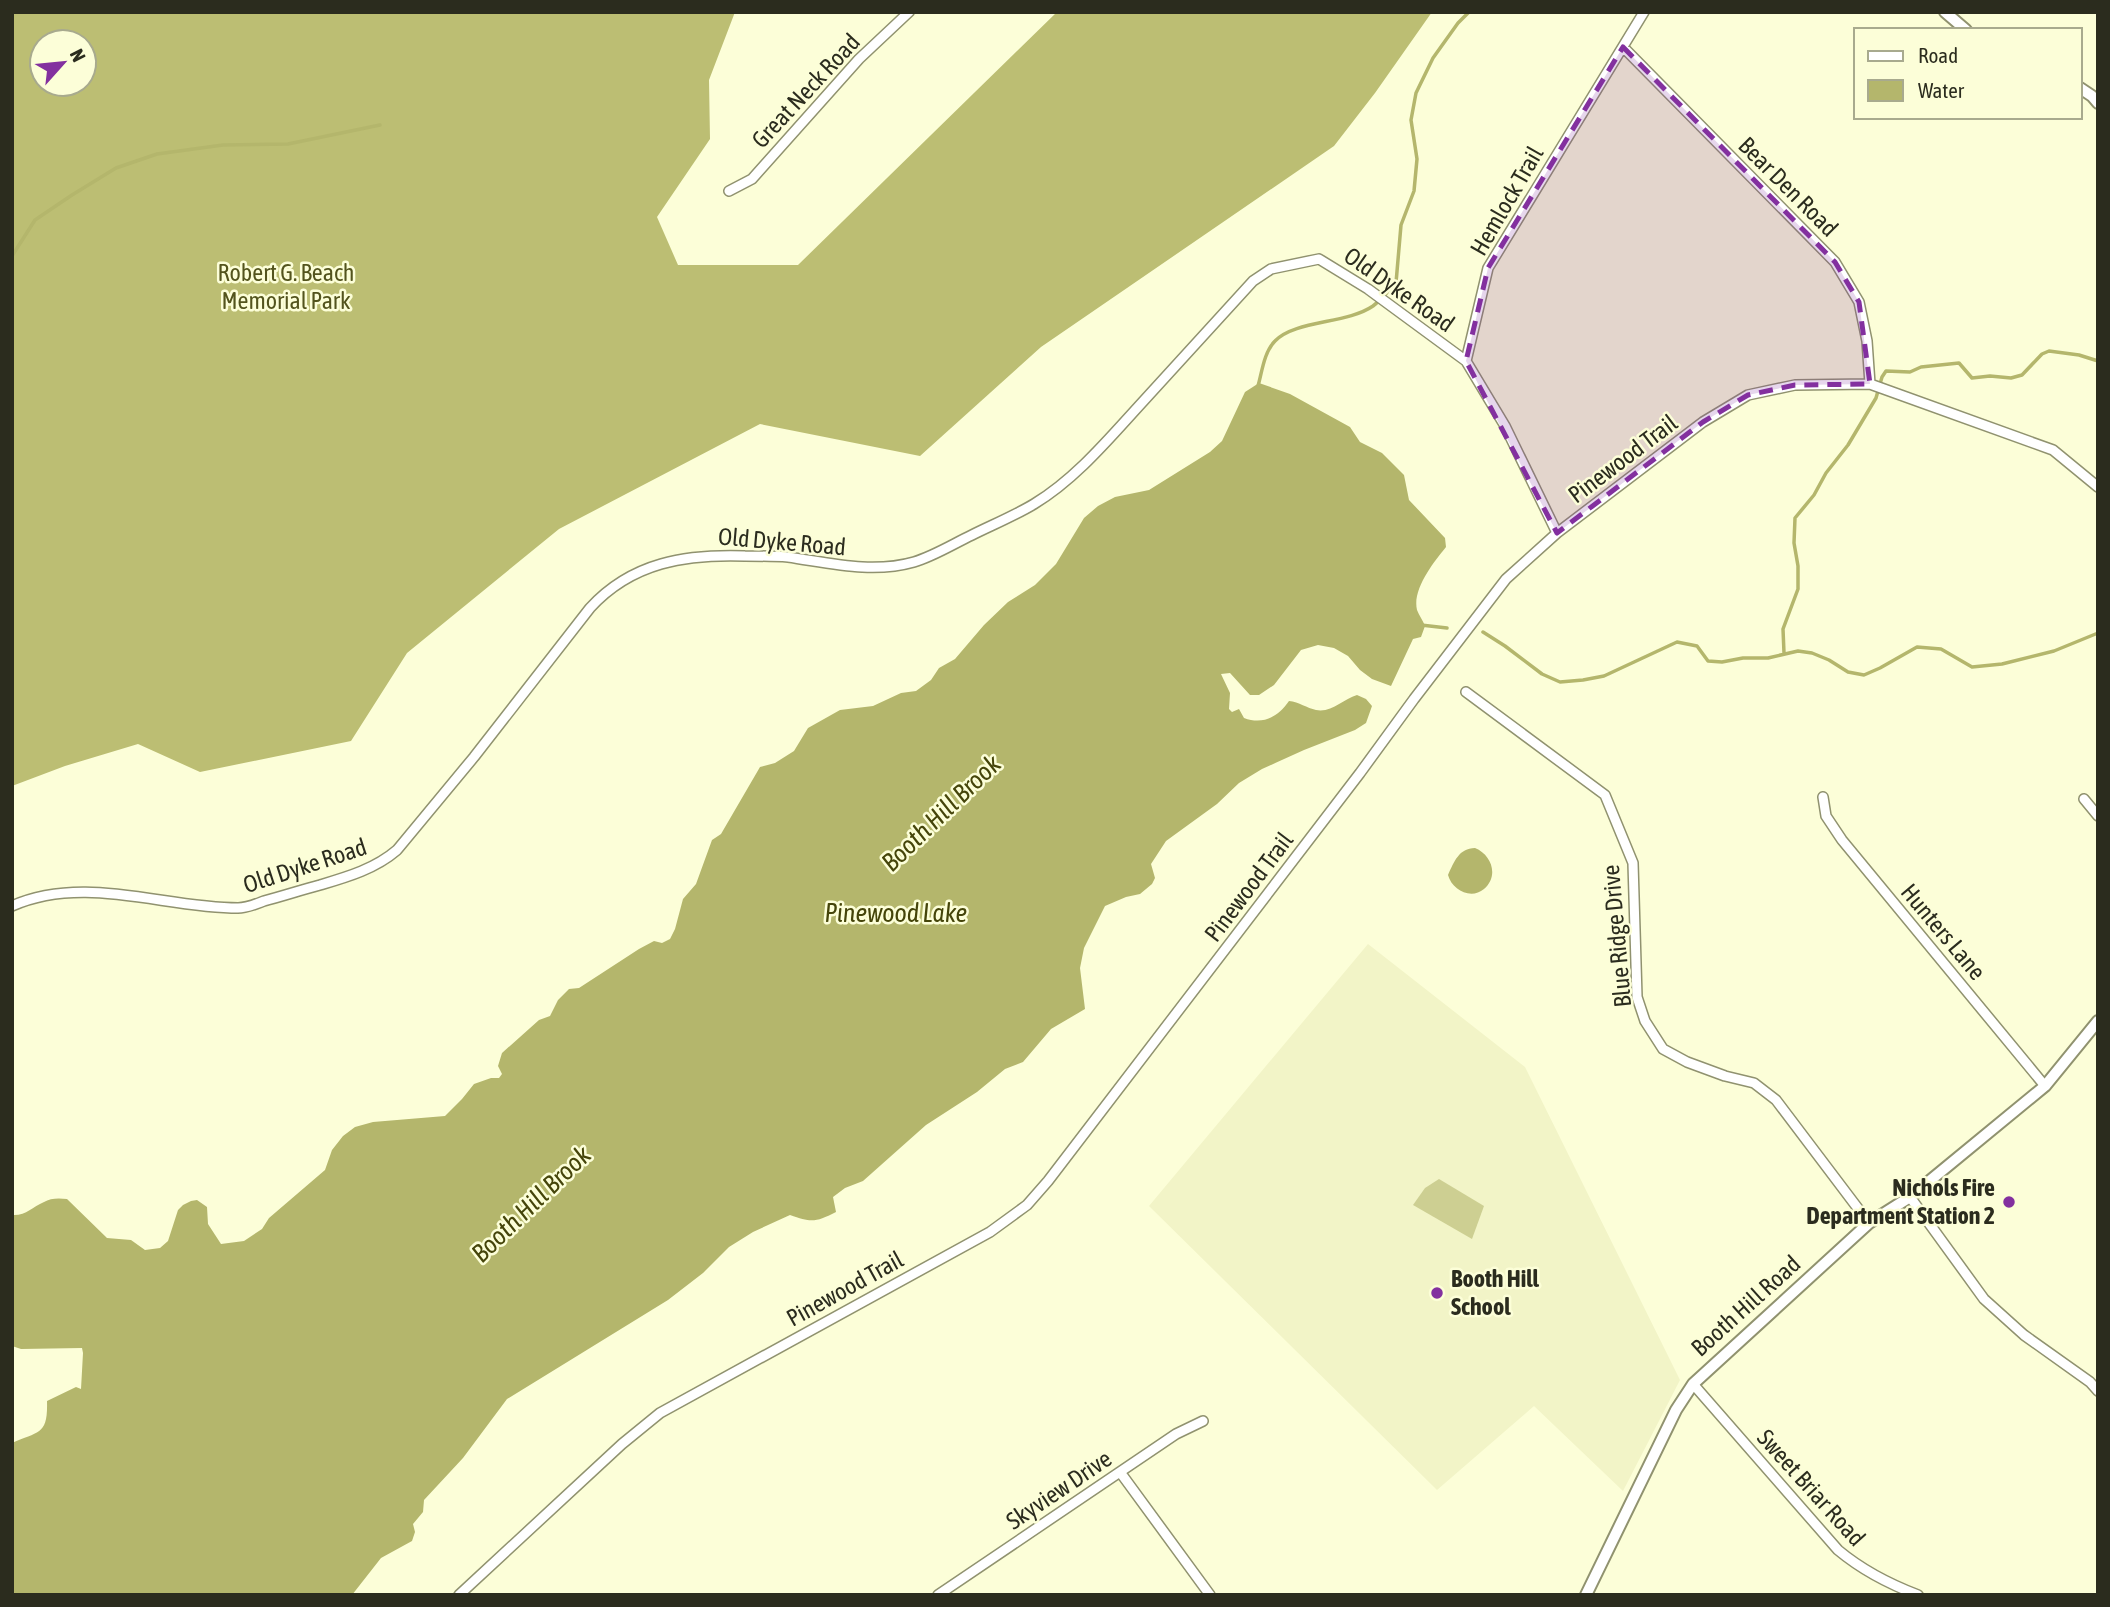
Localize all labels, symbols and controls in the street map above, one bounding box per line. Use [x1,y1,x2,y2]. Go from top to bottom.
north arrow [28,28,98,98]
street label: Great Neck Road [746,28,865,153]
legend [1854,28,2082,119]
text: Road [1918,43,1958,67]
text: N [66,45,90,65]
text: Water [1918,78,1965,102]
street label: Bear Den Road [1733,132,1843,242]
street label: Hemlock Trail [1465,141,1549,260]
street label: Old Dyke Road [1339,242,1460,337]
park label: Robert G. Beach Memorial Park [218,259,354,314]
street label: Pinewood Trail [1563,409,1683,508]
street label: Old Dyke Road [717,522,847,561]
water label: Booth Hill Brook [875,748,1007,877]
street label: Pinewood Trail [1199,826,1299,946]
street label: Old Dyke Road [240,833,370,898]
street label: Blue Ridge Drive [1597,864,1636,1008]
street label: Hunters Lane [1896,878,1991,985]
water label: Pinewood Lake [825,898,967,928]
water label: Booth Hill Brook [465,1139,597,1268]
place label: Nichols Fire Department Station 2 [1806,1174,1995,1229]
marker: Nichols Fire Department Station 2 [2001,1194,2017,1210]
street label: Pinewood Trail [782,1245,908,1332]
street label: Booth Hill Road [1686,1250,1806,1362]
place label: Booth Hill School [1451,1265,1540,1320]
marker: Booth Hill School [1429,1285,1445,1301]
street label: Sweet Briar Road [1752,1424,1871,1551]
street label: Skyview Drive [1001,1445,1116,1535]

